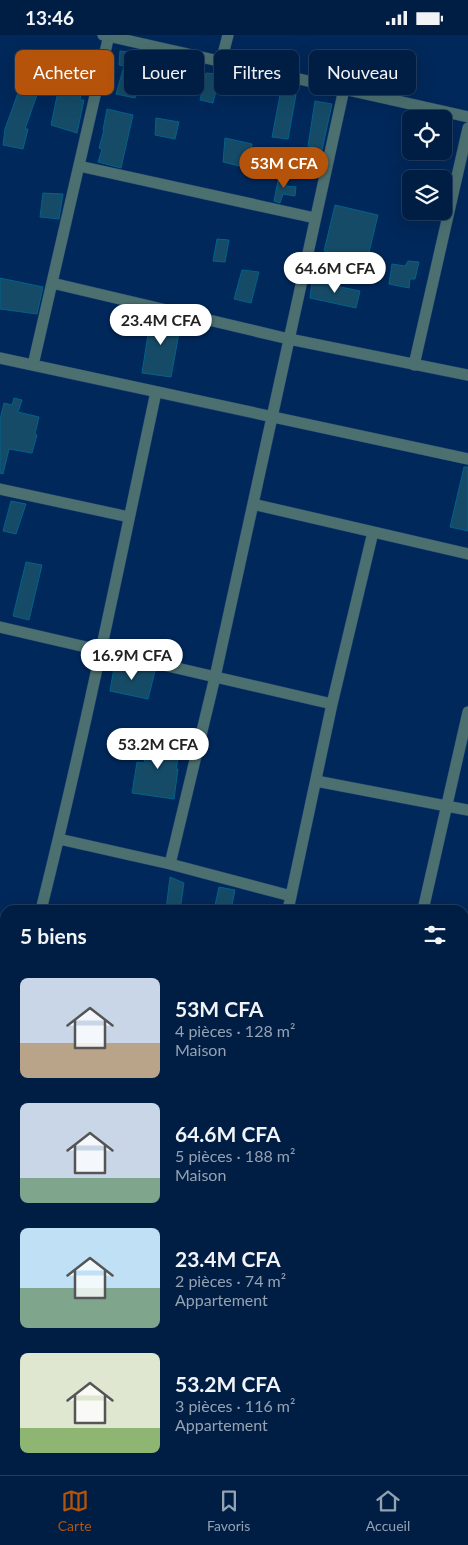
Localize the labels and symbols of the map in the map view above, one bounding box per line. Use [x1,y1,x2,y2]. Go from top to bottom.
pin: 53M CFA [238,147,330,189]
pin: 64.6M CFA [278,251,392,294]
pin: 23.4M CFA [104,303,218,346]
pin: 16.9M CFA [75,639,189,681]
pin: 53.2M CFA [101,727,215,770]

